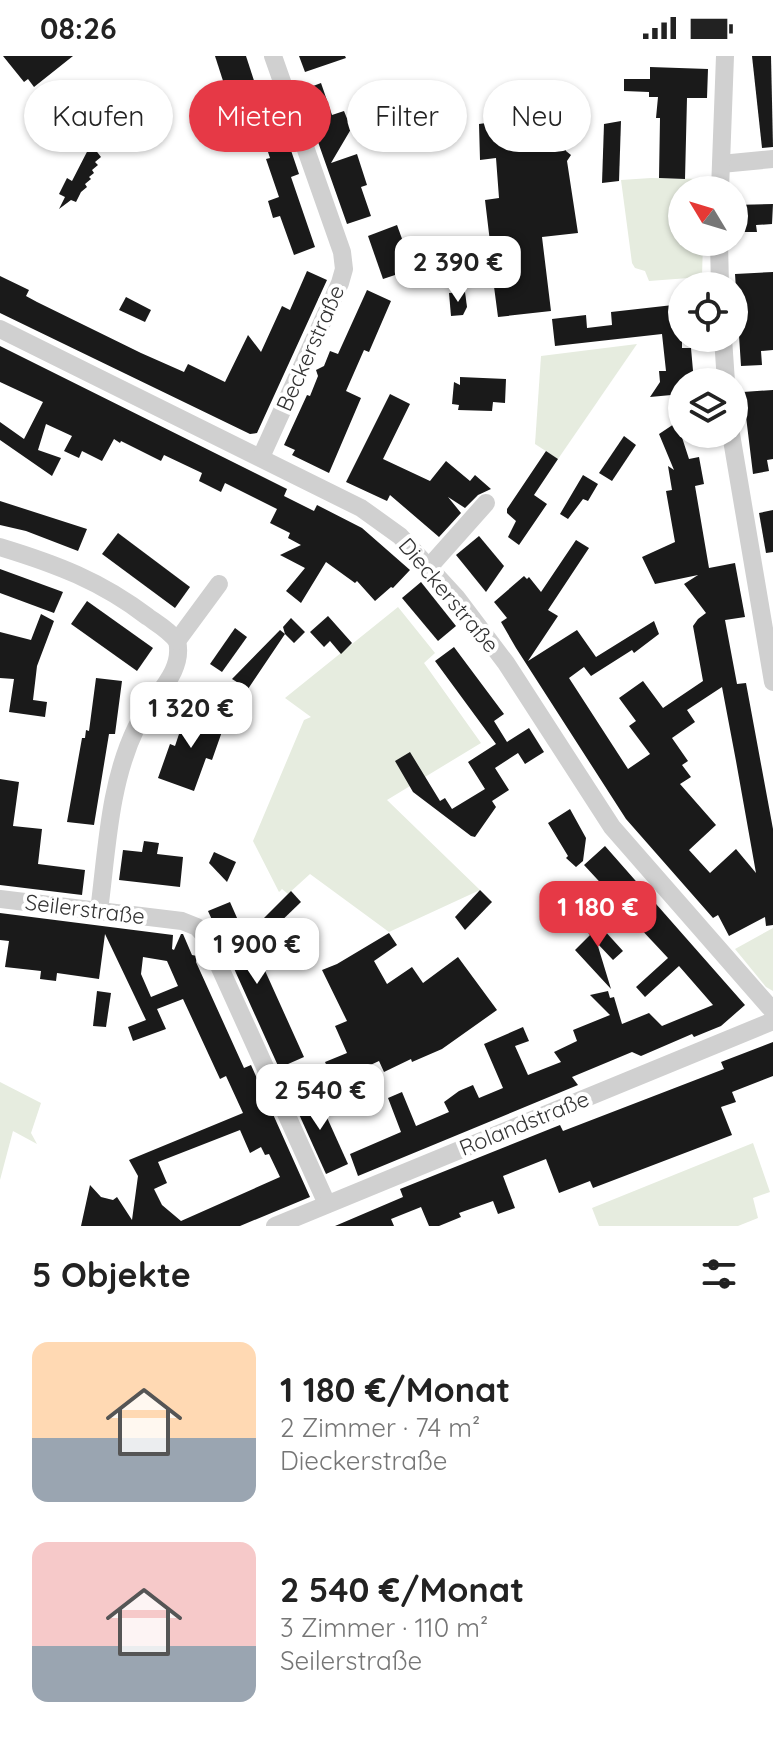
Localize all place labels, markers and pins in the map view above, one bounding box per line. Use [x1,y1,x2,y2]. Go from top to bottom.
pin: 2 390 € [384,236,532,304]
pin: 1 320 € [117,682,265,750]
pin: 1 180 € [524,881,672,949]
pin: 1 900 € [183,918,331,986]
pin: 2 540 € [246,1064,394,1132]

